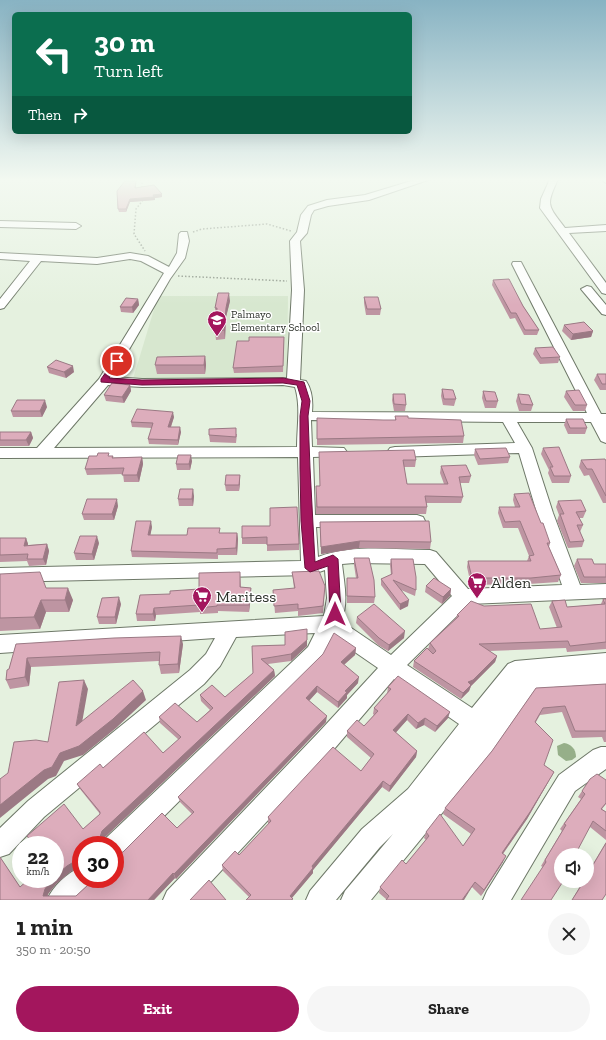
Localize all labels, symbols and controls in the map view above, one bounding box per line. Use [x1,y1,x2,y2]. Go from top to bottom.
text: 30 m [94,26,155,59]
icon: left [28,28,80,80]
text: Turn left [94,60,163,82]
icon: right [69,104,91,126]
text: Then [28,106,61,124]
place label: Palmayo Elementary School [231,308,320,334]
school or university icon: Palmayo Elementary School [206,309,228,337]
pin [100,344,134,378]
icon: arrive [106,350,128,372]
supermarket icon: Alden [466,571,488,599]
place label: Alden [491,573,532,592]
supermarket icon: Maritess [191,585,213,613]
place label: Maritess [216,587,276,606]
position arrow [314,593,356,635]
speed limit sign: 30 [72,836,124,888]
text: 22 [27,845,49,869]
map controls [554,848,594,888]
button: sound [554,848,594,888]
text: km/h [27,866,49,878]
text: 1 min [16,912,73,941]
button: close [548,913,590,955]
text: 350 m · 20:50 [16,942,91,957]
button: Exit [16,986,299,1032]
button: Share [307,986,590,1032]

